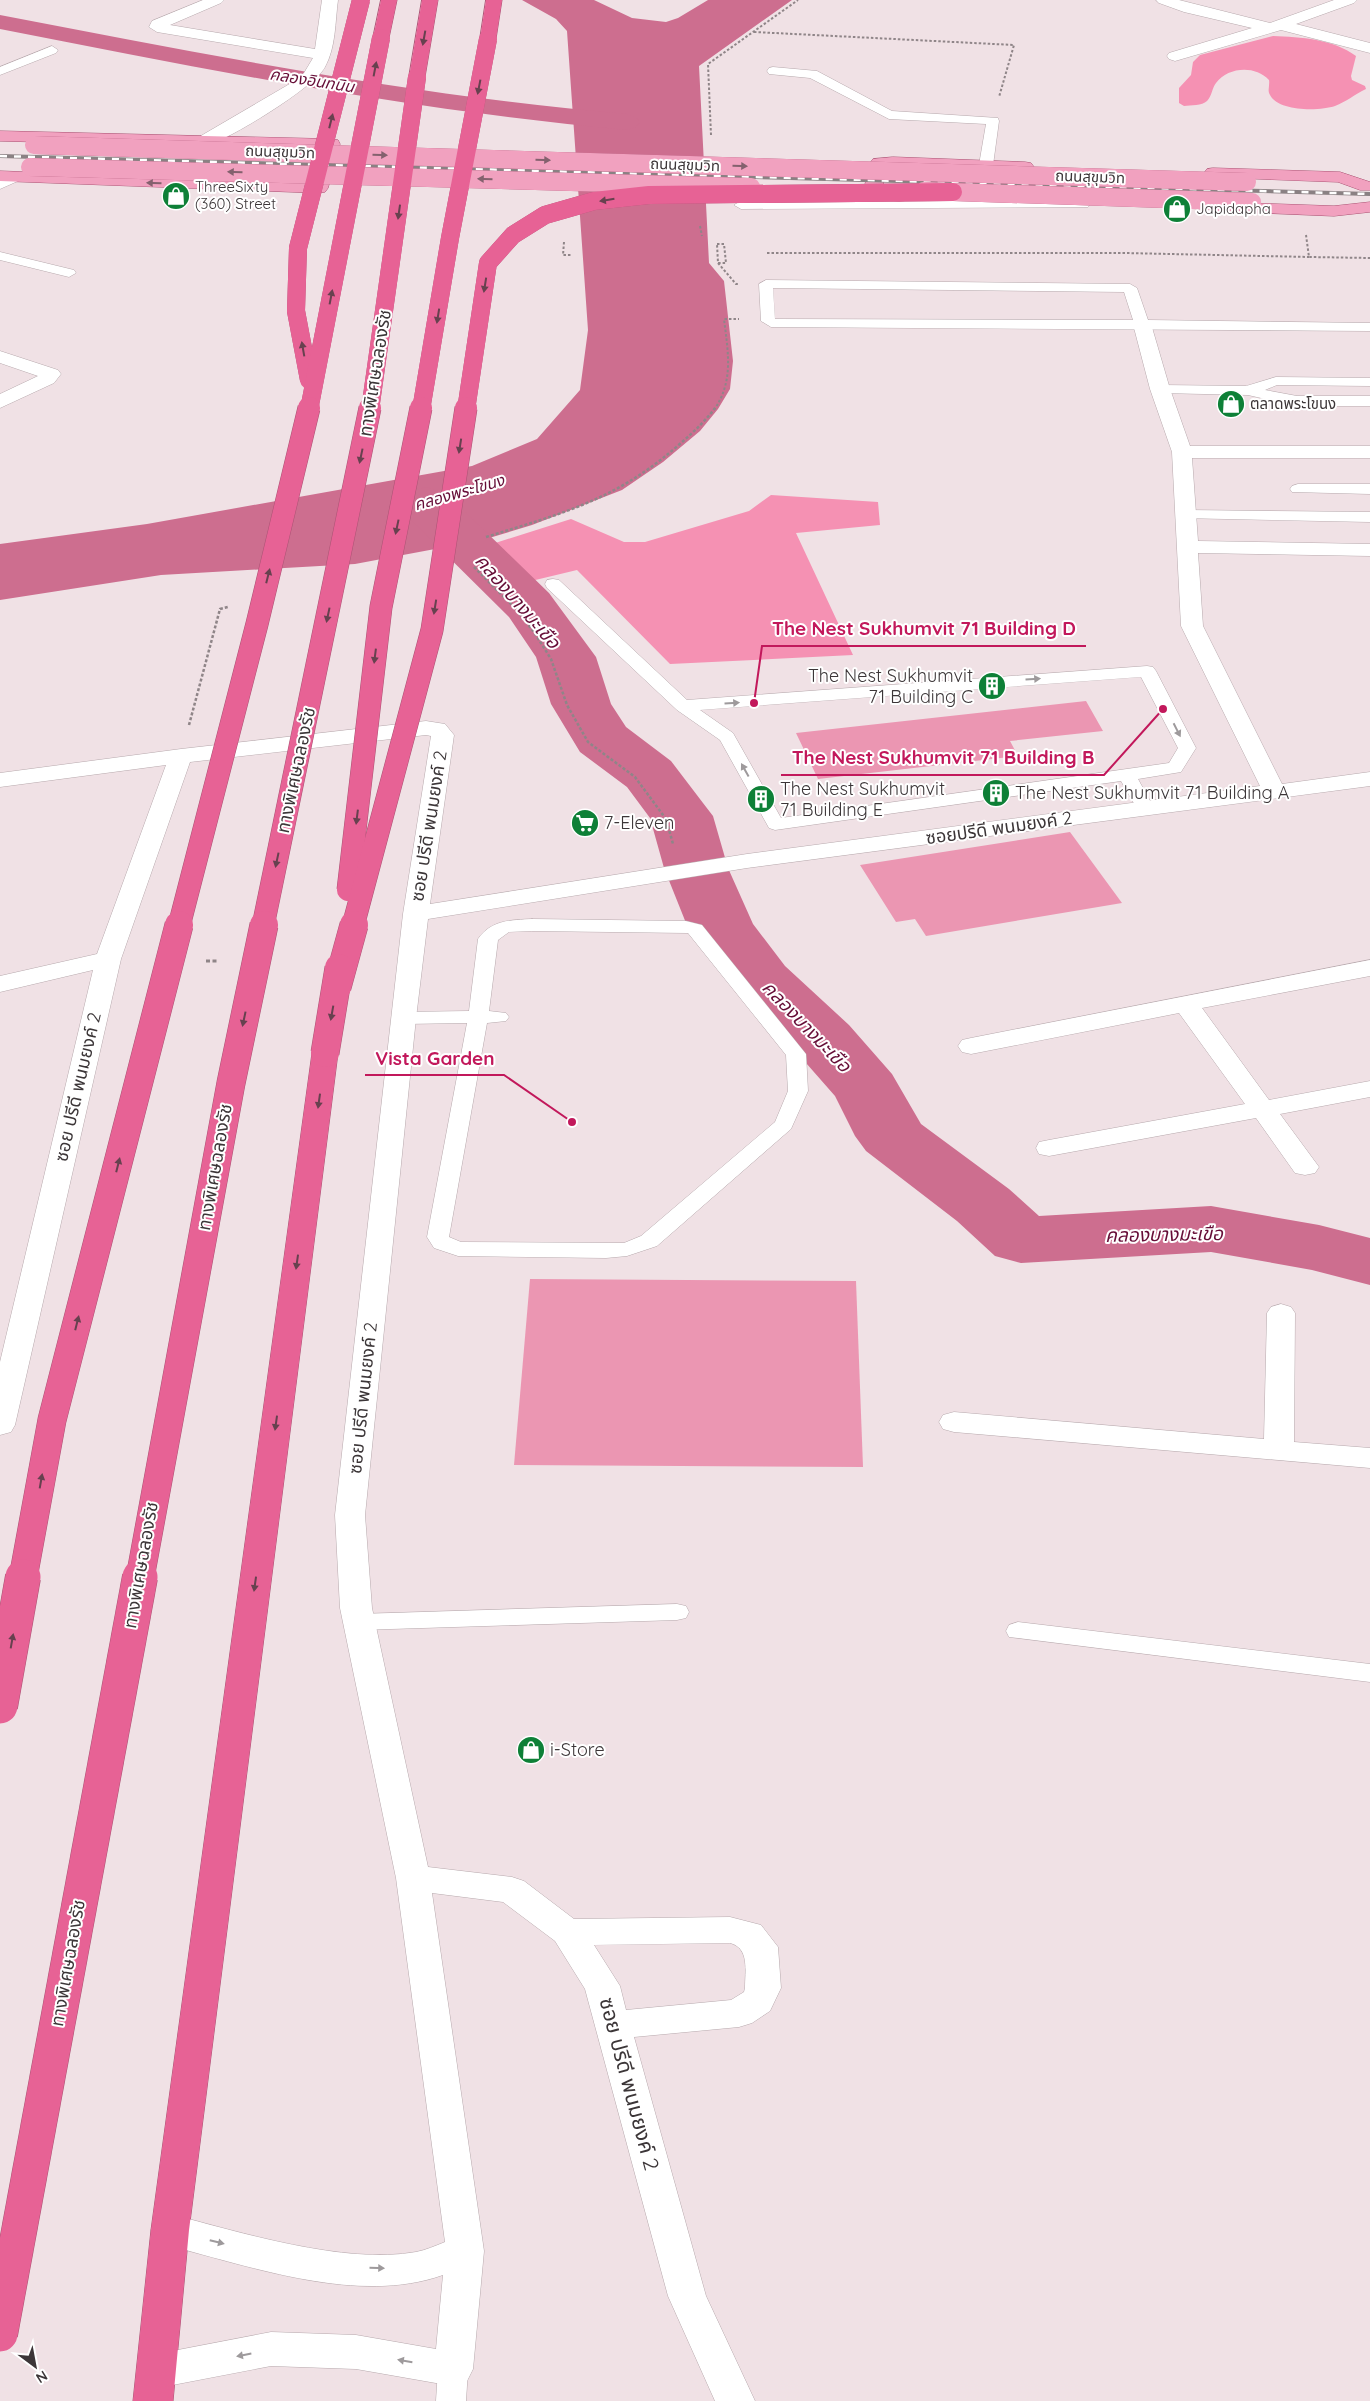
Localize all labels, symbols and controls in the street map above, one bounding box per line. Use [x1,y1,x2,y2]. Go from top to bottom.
one-way arrow [419,31,427,47]
one-way arrow [371,61,379,77]
water label: คลองอินทนิน [268,63,357,97]
one-way arrow [475,80,483,95]
one-way arrow [327,114,335,129]
street label: ถนนสุขุมวิท [245,141,315,162]
one-way arrow [373,152,389,160]
street label: ถนนสุขุมวิท [650,154,720,175]
one-way arrow [535,157,551,165]
one-way arrow [732,163,748,171]
street label: ถนนสุขุมวิท [1055,166,1125,187]
one-way arrow [227,168,243,176]
one-way arrow [476,175,492,183]
place label: ThreeSixty (360) Street [195,177,276,213]
one-way arrow [146,179,162,187]
shop icon: ThreeSixty (360) Street [161,181,191,211]
shop icon: Japidapha [1162,194,1192,224]
one-way arrow [599,197,615,205]
place label: Japidapha [1196,199,1271,218]
one-way arrow [395,204,403,220]
one-way arrow [480,278,488,294]
one-way arrow [327,289,335,305]
street label: ทางพิเศษฉลองรัช [353,308,396,438]
one-way arrow [433,308,441,324]
one-way arrow [298,340,306,356]
shop icon: ตลาดพระโขนง [1216,389,1246,419]
place label: ตลาดพระโขนง [1250,394,1336,413]
one-way arrow [456,438,464,454]
one-way arrow [356,449,364,465]
water label: คลองพระโขนง [412,469,508,514]
one-way arrow [393,520,401,535]
water label: คลองบางมะเขือ [470,549,566,654]
one-way arrow [264,569,272,584]
one-way arrow [431,599,439,615]
one-way arrow [323,608,331,624]
callout: The Nest Sukhumvit 71 Building D [762,612,1086,646]
text: The Nest Sukhumvit 71 Building D [772,616,1076,640]
one-way arrow [371,648,379,664]
place label: The Nest Sukhumvit 71 Building C [808,664,973,708]
building icon: The Nest Sukhumvit 71 Building C [977,671,1007,701]
one-way arrow [1026,675,1042,683]
one-way arrow [724,698,740,706]
street label: ทางพิเศษฉลองรัช [271,705,320,835]
one-way arrow [1173,722,1181,737]
callout: The Nest Sukhumvit 71 Building B [781,741,1104,775]
text: The Nest Sukhumvit 71 Building B [792,745,1094,769]
street label: ซอย ปรีดี พนมยงค์ 2 [405,749,452,903]
one-way arrow [741,762,749,777]
place label: The Nest Sukhumvit 71 Building E [780,777,945,821]
building icon: The Nest Sukhumvit 71 Building A [981,778,1011,808]
place label: The Nest Sukhumvit 71 Building A [1015,781,1290,804]
building icon: The Nest Sukhumvit 71 Building E [746,784,776,814]
street label: ซอยปรีดี พนมยงค์ 2 [924,806,1074,849]
supermarket icon: 7-Eleven [570,808,600,838]
one-way arrow [353,809,361,825]
place label: 7-Eleven [604,811,675,834]
one-way arrow [273,853,281,868]
water label: คลองบางมะเขือ [757,975,857,1077]
one-way arrow [328,1005,336,1021]
street label: ซอย ปรีดี พนมยงค์ 2 [49,1010,106,1164]
one-way arrow [240,1012,248,1027]
callout: Vista Garden [365,1041,504,1075]
text: Vista Garden [375,1046,495,1070]
one-way arrow [314,1093,322,1109]
street label: ทางพิเศษฉลองรัช [192,1102,237,1232]
one-way arrow [114,1158,122,1173]
water label: คลองบางมะเขือ [1105,1221,1224,1247]
one-way arrow [293,1254,301,1270]
one-way arrow [74,1315,82,1330]
street label: ซอย ปรีดี พนมยงค์ 2 [343,1321,382,1475]
one-way arrow [272,1416,280,1432]
one-way arrow [38,1473,46,1489]
street label: ทางพิเศษฉลองรัช [118,1500,163,1630]
one-way arrow [251,1577,259,1593]
one-way arrow [8,1633,16,1648]
shop icon: i-Store [516,1735,546,1765]
place label: i-Store [550,1738,605,1761]
street label: ทางพิเศษฉลองรัช [45,1898,90,2028]
street label: ซอย ปรีดี พนมยงค์ 2 [594,1994,666,2173]
one-way arrow [209,2238,224,2246]
one-way arrow [369,2265,385,2273]
north arrow [10,2341,60,2391]
one-way arrow [235,2351,251,2359]
one-way arrow [397,2356,413,2364]
text: N [33,2367,51,2387]

